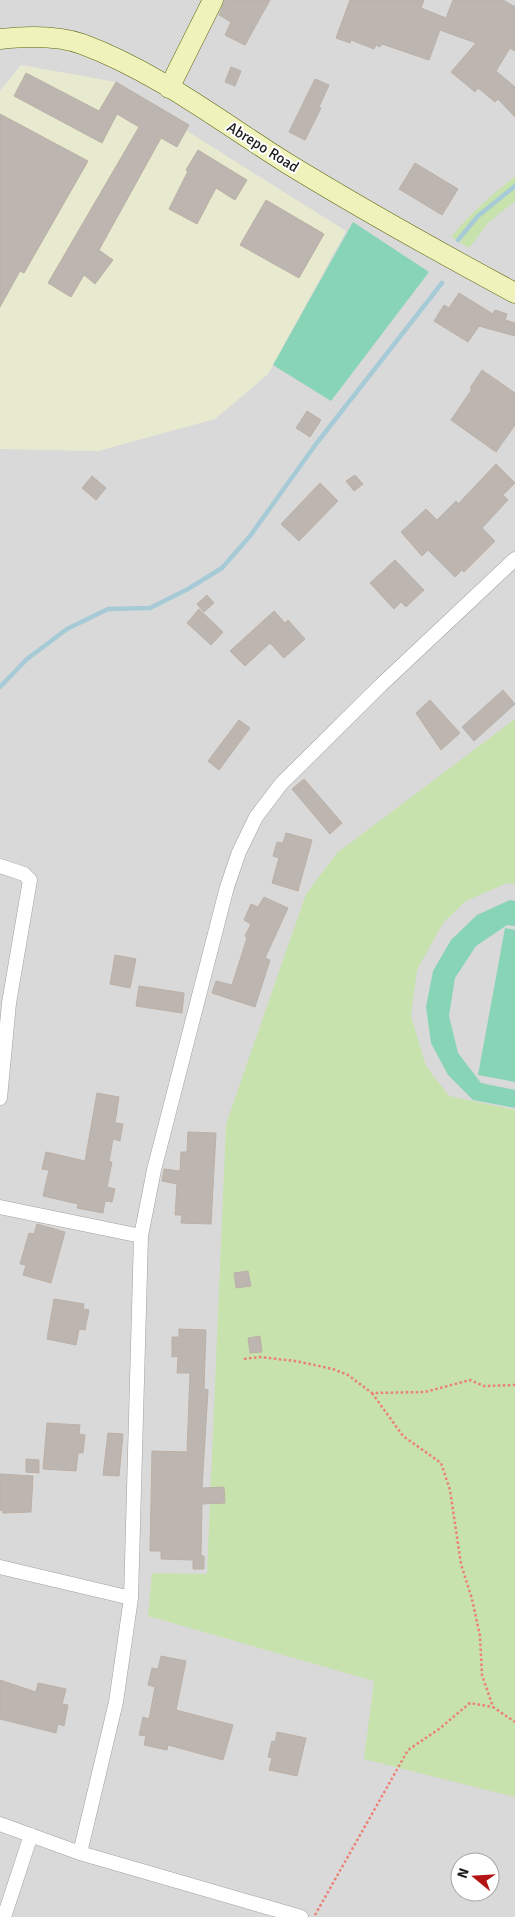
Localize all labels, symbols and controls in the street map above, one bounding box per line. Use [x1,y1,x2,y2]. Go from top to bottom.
street label: Abrepo Road [224,118,302,176]
north arrow [450,1852,500,1902]
text: N [454,1866,473,1880]

